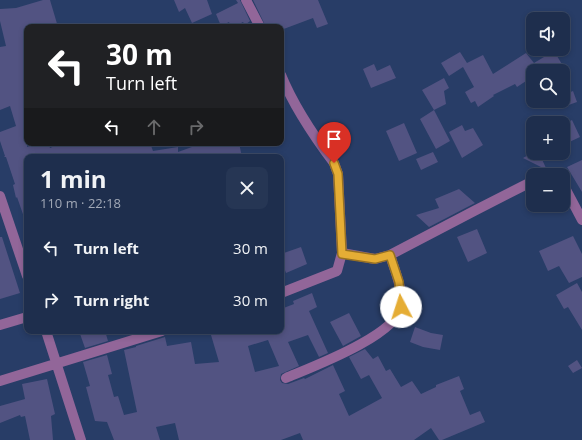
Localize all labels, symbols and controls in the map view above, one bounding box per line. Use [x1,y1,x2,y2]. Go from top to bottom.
map controls [526,12,570,212]
button: sound [526,12,570,56]
text: 30 m [106,35,173,73]
icon: left [40,40,92,92]
button: search [526,64,570,108]
text: Turn left [106,71,177,95]
icon: left [101,116,123,138]
icon: ahead [143,116,165,138]
icon: right [185,116,207,138]
button: + [526,116,570,160]
pin [317,122,351,163]
icon: arrive [323,128,345,150]
text: 1 min [40,162,107,195]
button: close [226,167,268,209]
button: − [526,168,570,212]
text: 110 m · 22:18 [40,194,121,212]
icon: left [40,237,62,259]
text: Turn left [74,238,139,258]
text: 30 m [233,238,268,258]
position arrow [380,286,422,328]
icon: right [40,289,62,311]
text: Turn right [74,290,149,310]
text: 30 m [233,290,268,310]

